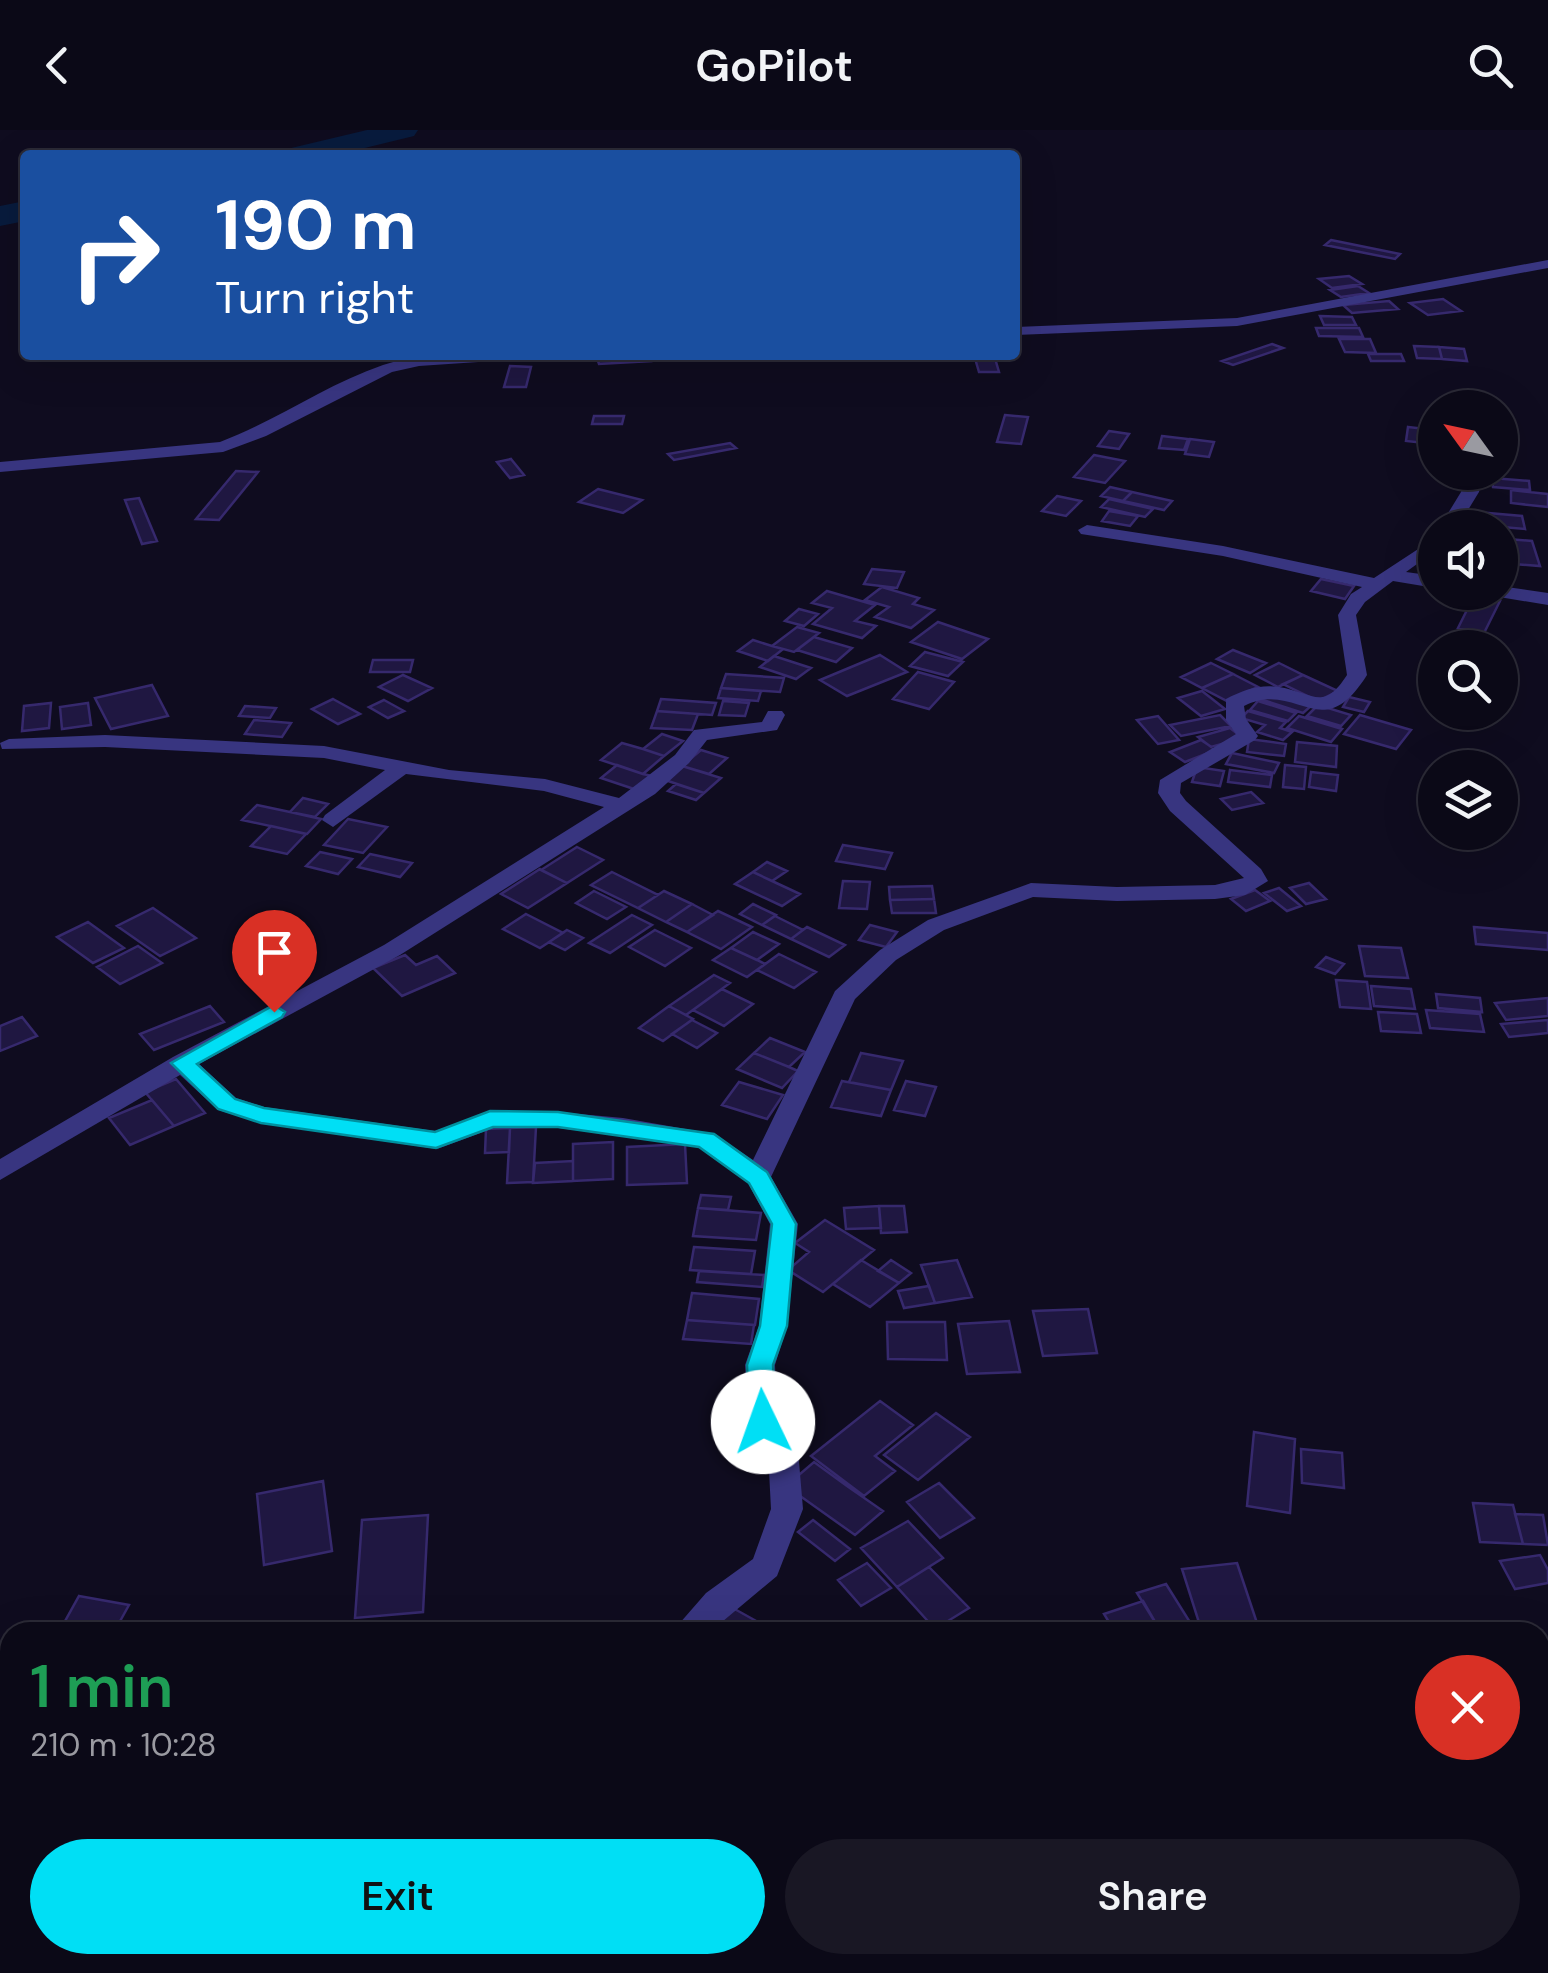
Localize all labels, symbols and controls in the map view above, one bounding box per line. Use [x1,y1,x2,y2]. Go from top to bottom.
text: GoPilot [695,36,853,95]
icon: back [30,38,85,93]
icon: search [1463,38,1518,93]
text: 190 m [215,180,417,271]
icon: right [50,190,180,320]
text: Turn right [215,268,414,327]
north arrow [1418,390,1518,490]
map controls [1418,390,1518,850]
button: sound [1418,510,1518,610]
button: search [1418,630,1518,730]
button: layers [1418,750,1518,850]
pin [232,910,317,1013]
icon: arrive [247,925,302,980]
position arrow [711,1370,815,1474]
text: 1 min [30,1647,173,1726]
button: close [1415,1655,1520,1760]
text: 210 m · 10:28 [30,1724,216,1766]
button: Exit [30,1839,765,1954]
button: Share [785,1839,1520,1954]

